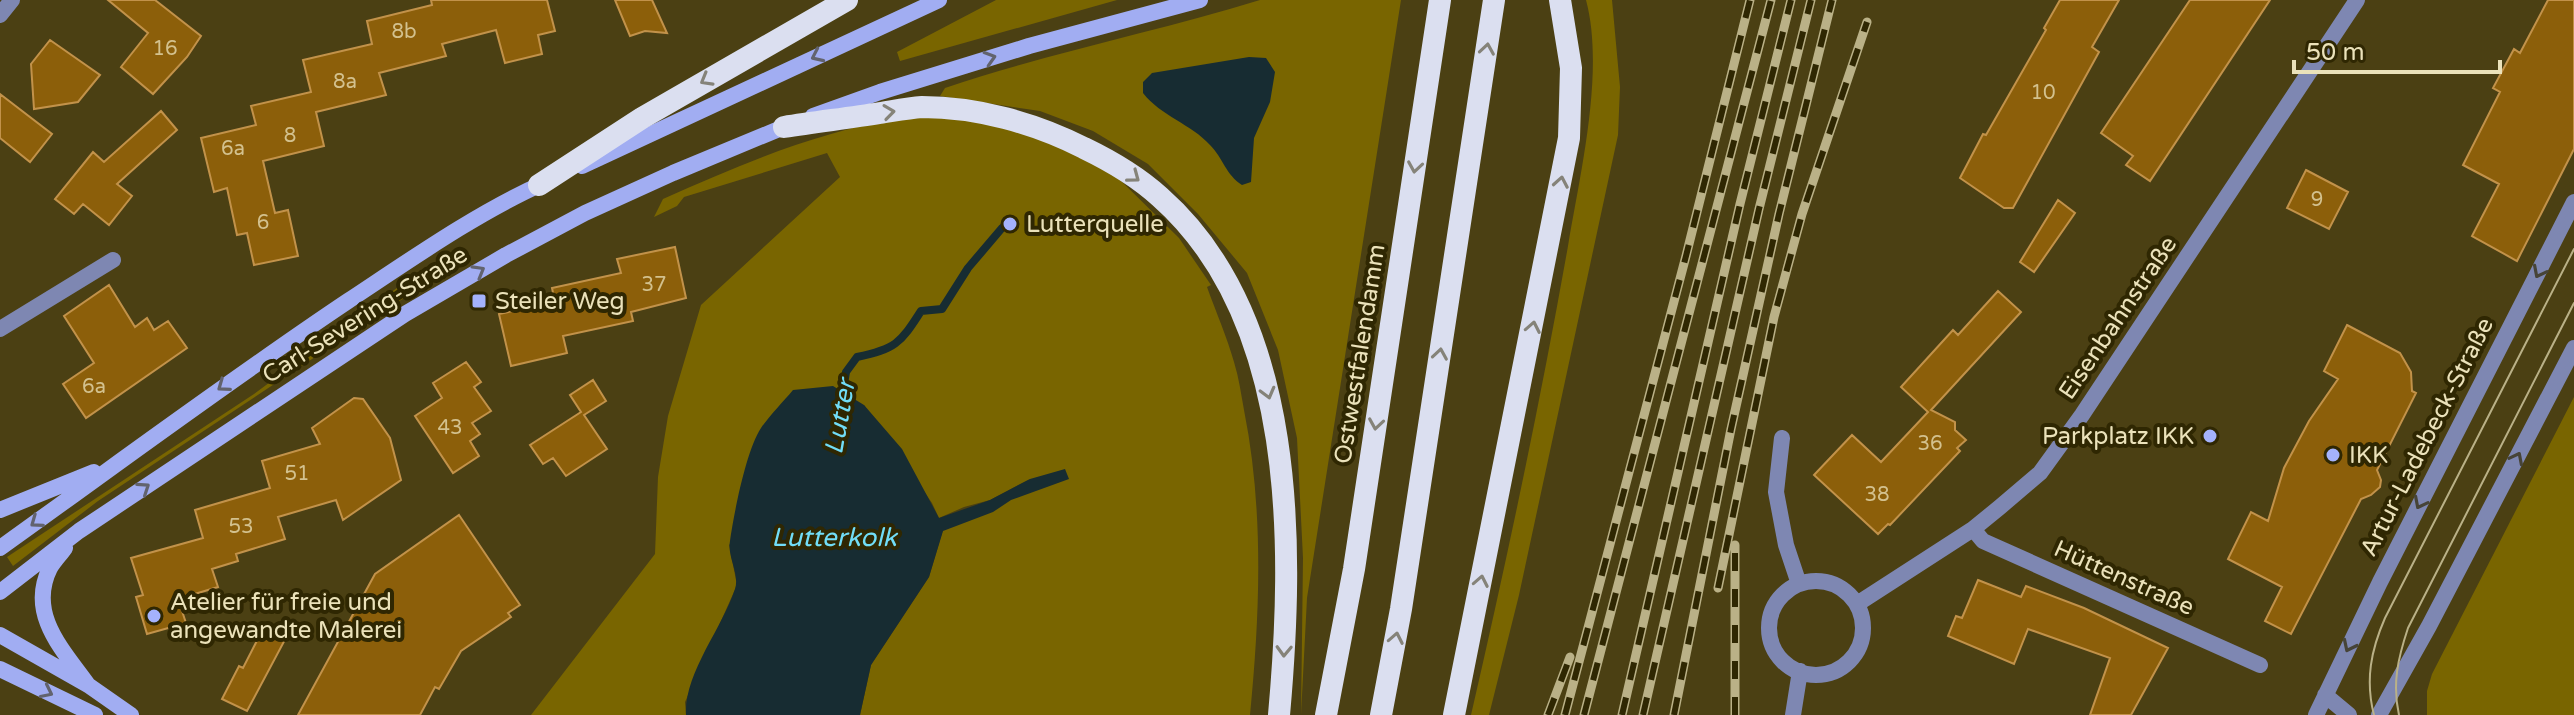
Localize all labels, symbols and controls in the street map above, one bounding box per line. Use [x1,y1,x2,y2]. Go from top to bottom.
house number: 8b [391,20,417,44]
scale bar [2294,24,2500,74]
house number: 16 [152,37,178,61]
text: 50 m [2306,38,2364,67]
one-way arrow [1478,42,1495,56]
one-way arrow [811,46,826,62]
one-way arrow [983,51,997,67]
house number: 8a [333,70,357,94]
one-way arrow [700,70,715,86]
house number: 10 [2030,81,2056,105]
one-way arrow [882,104,896,121]
house number: 8 [284,124,296,148]
house number: 6a [221,137,245,161]
one-way arrow [1407,160,1424,174]
one-way arrow [1125,167,1139,181]
one-way arrow [1551,175,1568,189]
house number: 9 [2311,188,2323,212]
place label: Lutterquelle [1026,210,1164,239]
house number: 6 [257,211,269,235]
marker: Lutterquelle [1001,215,1019,233]
street label: Eisenbahnstraße [2053,231,2183,405]
street label: Carl-Severing-Straße [257,240,473,390]
street label: Ostwestfalendamm [1328,242,1392,466]
one-way arrow [2533,263,2548,278]
one-way arrow [471,265,485,281]
house number: 37 [641,273,667,297]
place label: Steiler Weg [495,287,625,316]
marker: Steiler Weg [470,292,488,310]
street label: Artur-Ladebeck-Straße [2354,313,2500,561]
one-way arrow [1524,320,1541,334]
one-way arrow [1431,347,1448,361]
water label: Lutter [818,374,862,457]
house number: 6a [82,375,106,399]
one-way arrow [218,377,232,391]
one-way arrow [1259,385,1275,399]
house number: 43 [437,416,463,440]
one-way arrow [1368,417,1385,431]
place label: Parkplatz IKK [2042,422,2194,451]
marker: Parkplatz IKK [2201,427,2219,445]
house number: 36 [1917,432,1943,456]
place label: IKK [2349,441,2388,470]
marker: IKK [2324,446,2342,464]
one-way arrow [2508,452,2523,467]
house number: 51 [284,462,310,486]
one-way arrow [135,483,150,498]
house number: 38 [1864,483,1890,507]
one-way arrow [2415,495,2430,510]
one-way arrow [30,512,45,527]
house number: 53 [228,515,254,539]
water label: Lutterkolk [771,522,899,553]
street label: Hüttenstraße [2049,534,2199,622]
one-way arrow [1472,575,1489,589]
place label: Atelier für freie und angewandte Malerei [170,588,402,645]
marker: Atelier für freie und angewandte Malerei [145,607,163,625]
one-way arrow [1386,632,1403,645]
one-way arrow [2343,638,2359,653]
one-way arrow [1275,645,1292,658]
one-way arrow [39,683,54,698]

